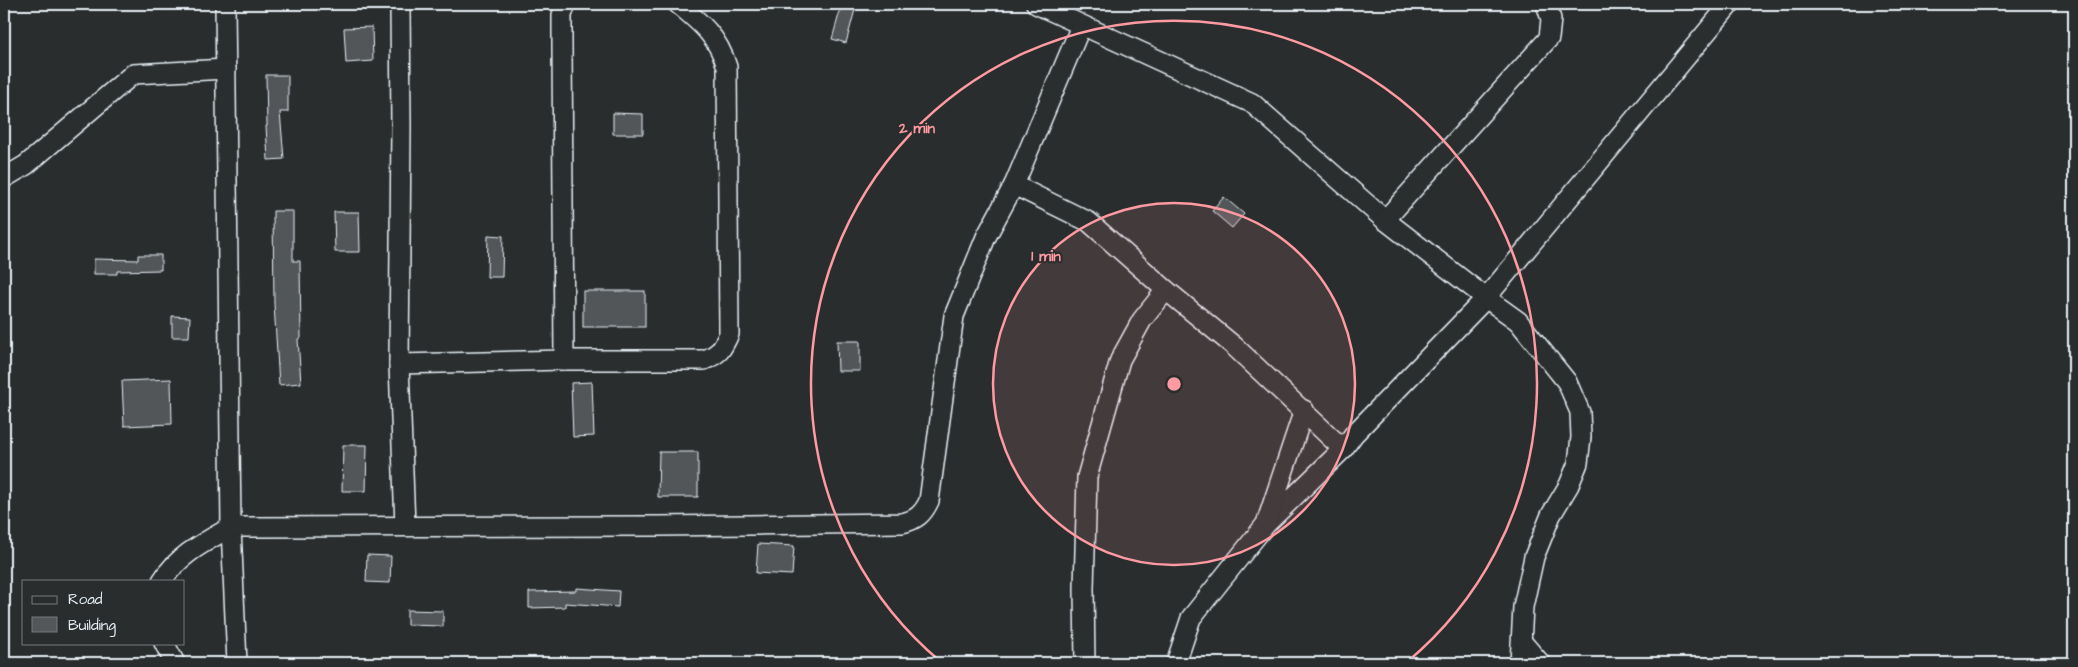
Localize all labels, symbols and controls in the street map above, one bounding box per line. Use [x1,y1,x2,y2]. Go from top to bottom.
text: 2 min [898,118,936,139]
text: 1 min [1031,246,1061,267]
centre of rings [1165,375,1183,393]
legend [22,580,185,644]
text: Road [68,589,103,610]
text: Building [68,615,116,637]

